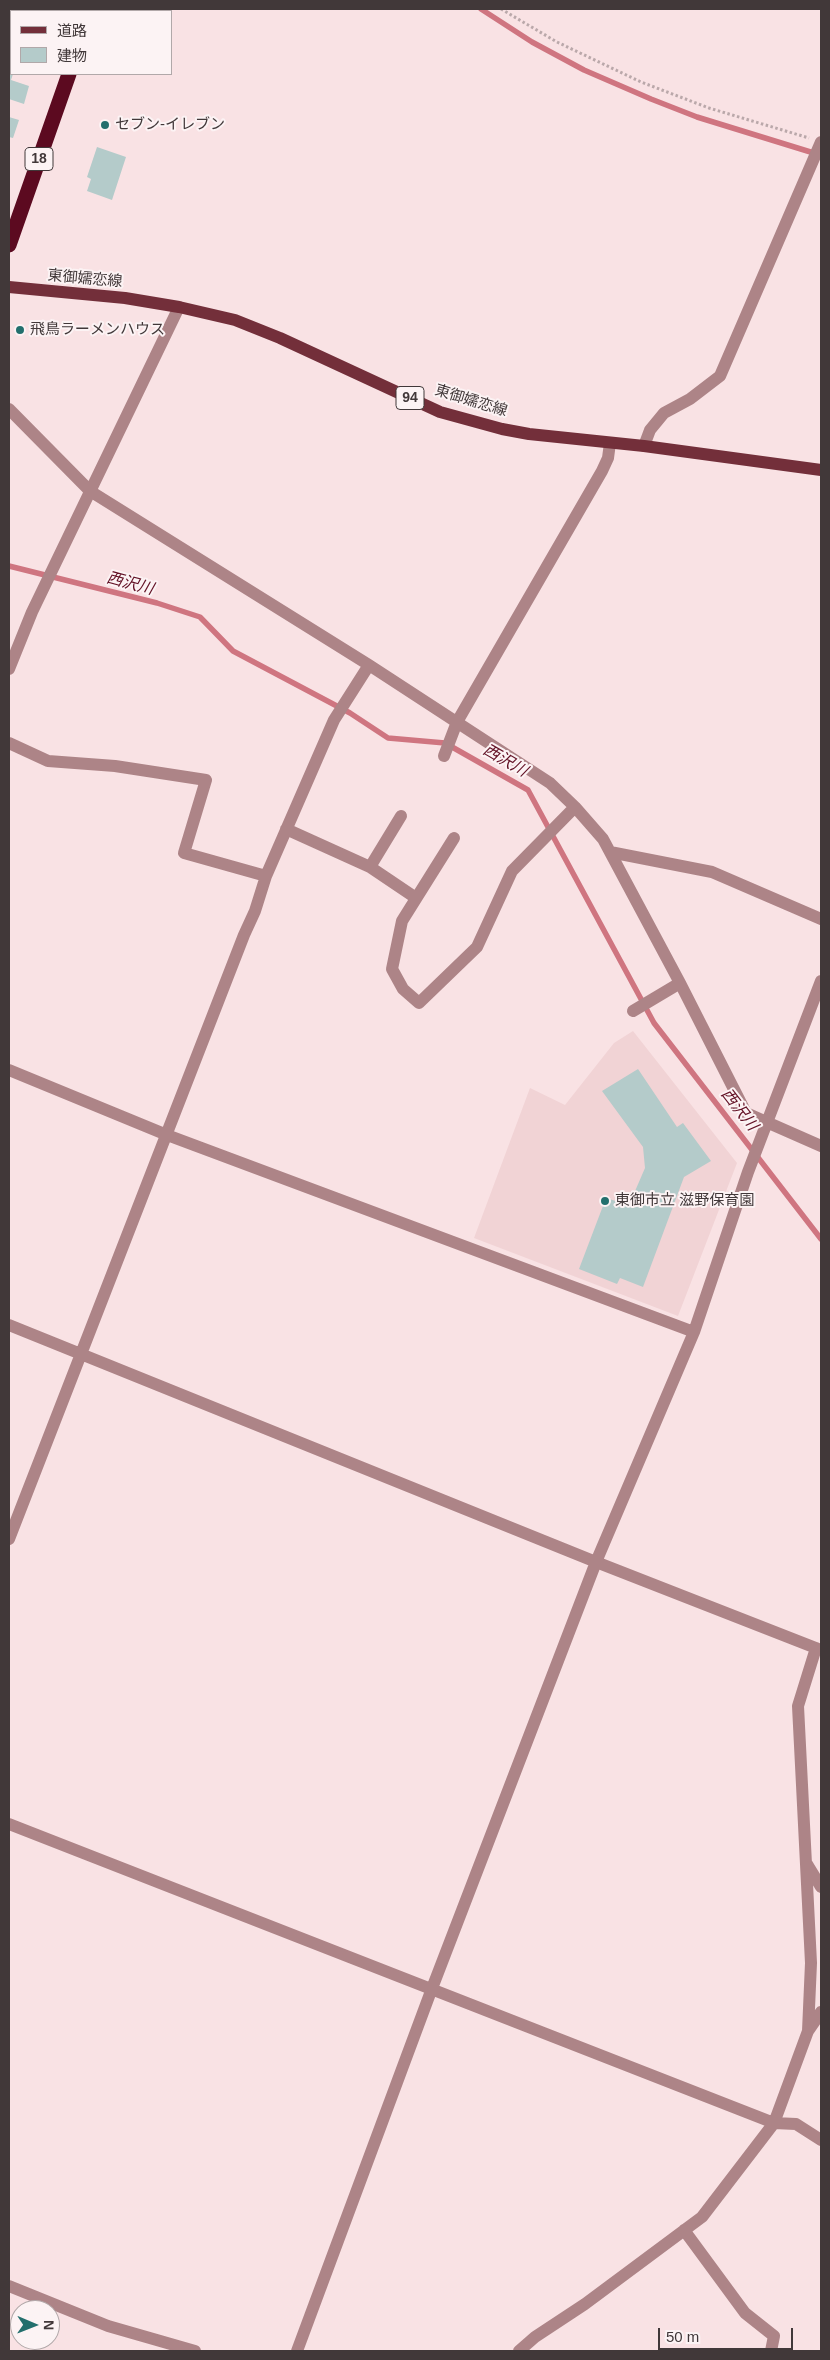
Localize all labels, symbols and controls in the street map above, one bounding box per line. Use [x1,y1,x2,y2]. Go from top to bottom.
legend [10,10,172,75]
text: 道路 [57,22,87,39]
text: 建物 [57,47,87,64]
place label: セブン-イレブン [115,116,225,134]
marker: セブン-イレブン [99,119,111,131]
road number: 18 [25,148,53,170]
street label: 東御嬬恋線 [47,267,123,291]
place label: 飛鳥ラーメンハウス [30,321,165,339]
marker: 飛鳥ラーメンハウス [14,324,26,336]
street label: 東御嬬恋線 [433,381,509,421]
road number: 94 [396,386,424,409]
water label: 西沢川 [104,569,156,599]
water label: 西沢川 [479,741,531,781]
water label: 西沢川 [717,1085,761,1135]
place label: 東御市立 滋野保育園 [615,1192,754,1210]
marker: 東御市立 滋野保育園 [599,1195,611,1207]
north arrow [10,2300,60,2350]
scale bar [660,2318,795,2350]
text: N [41,2320,57,2330]
text: 50 m [666,2328,699,2345]

